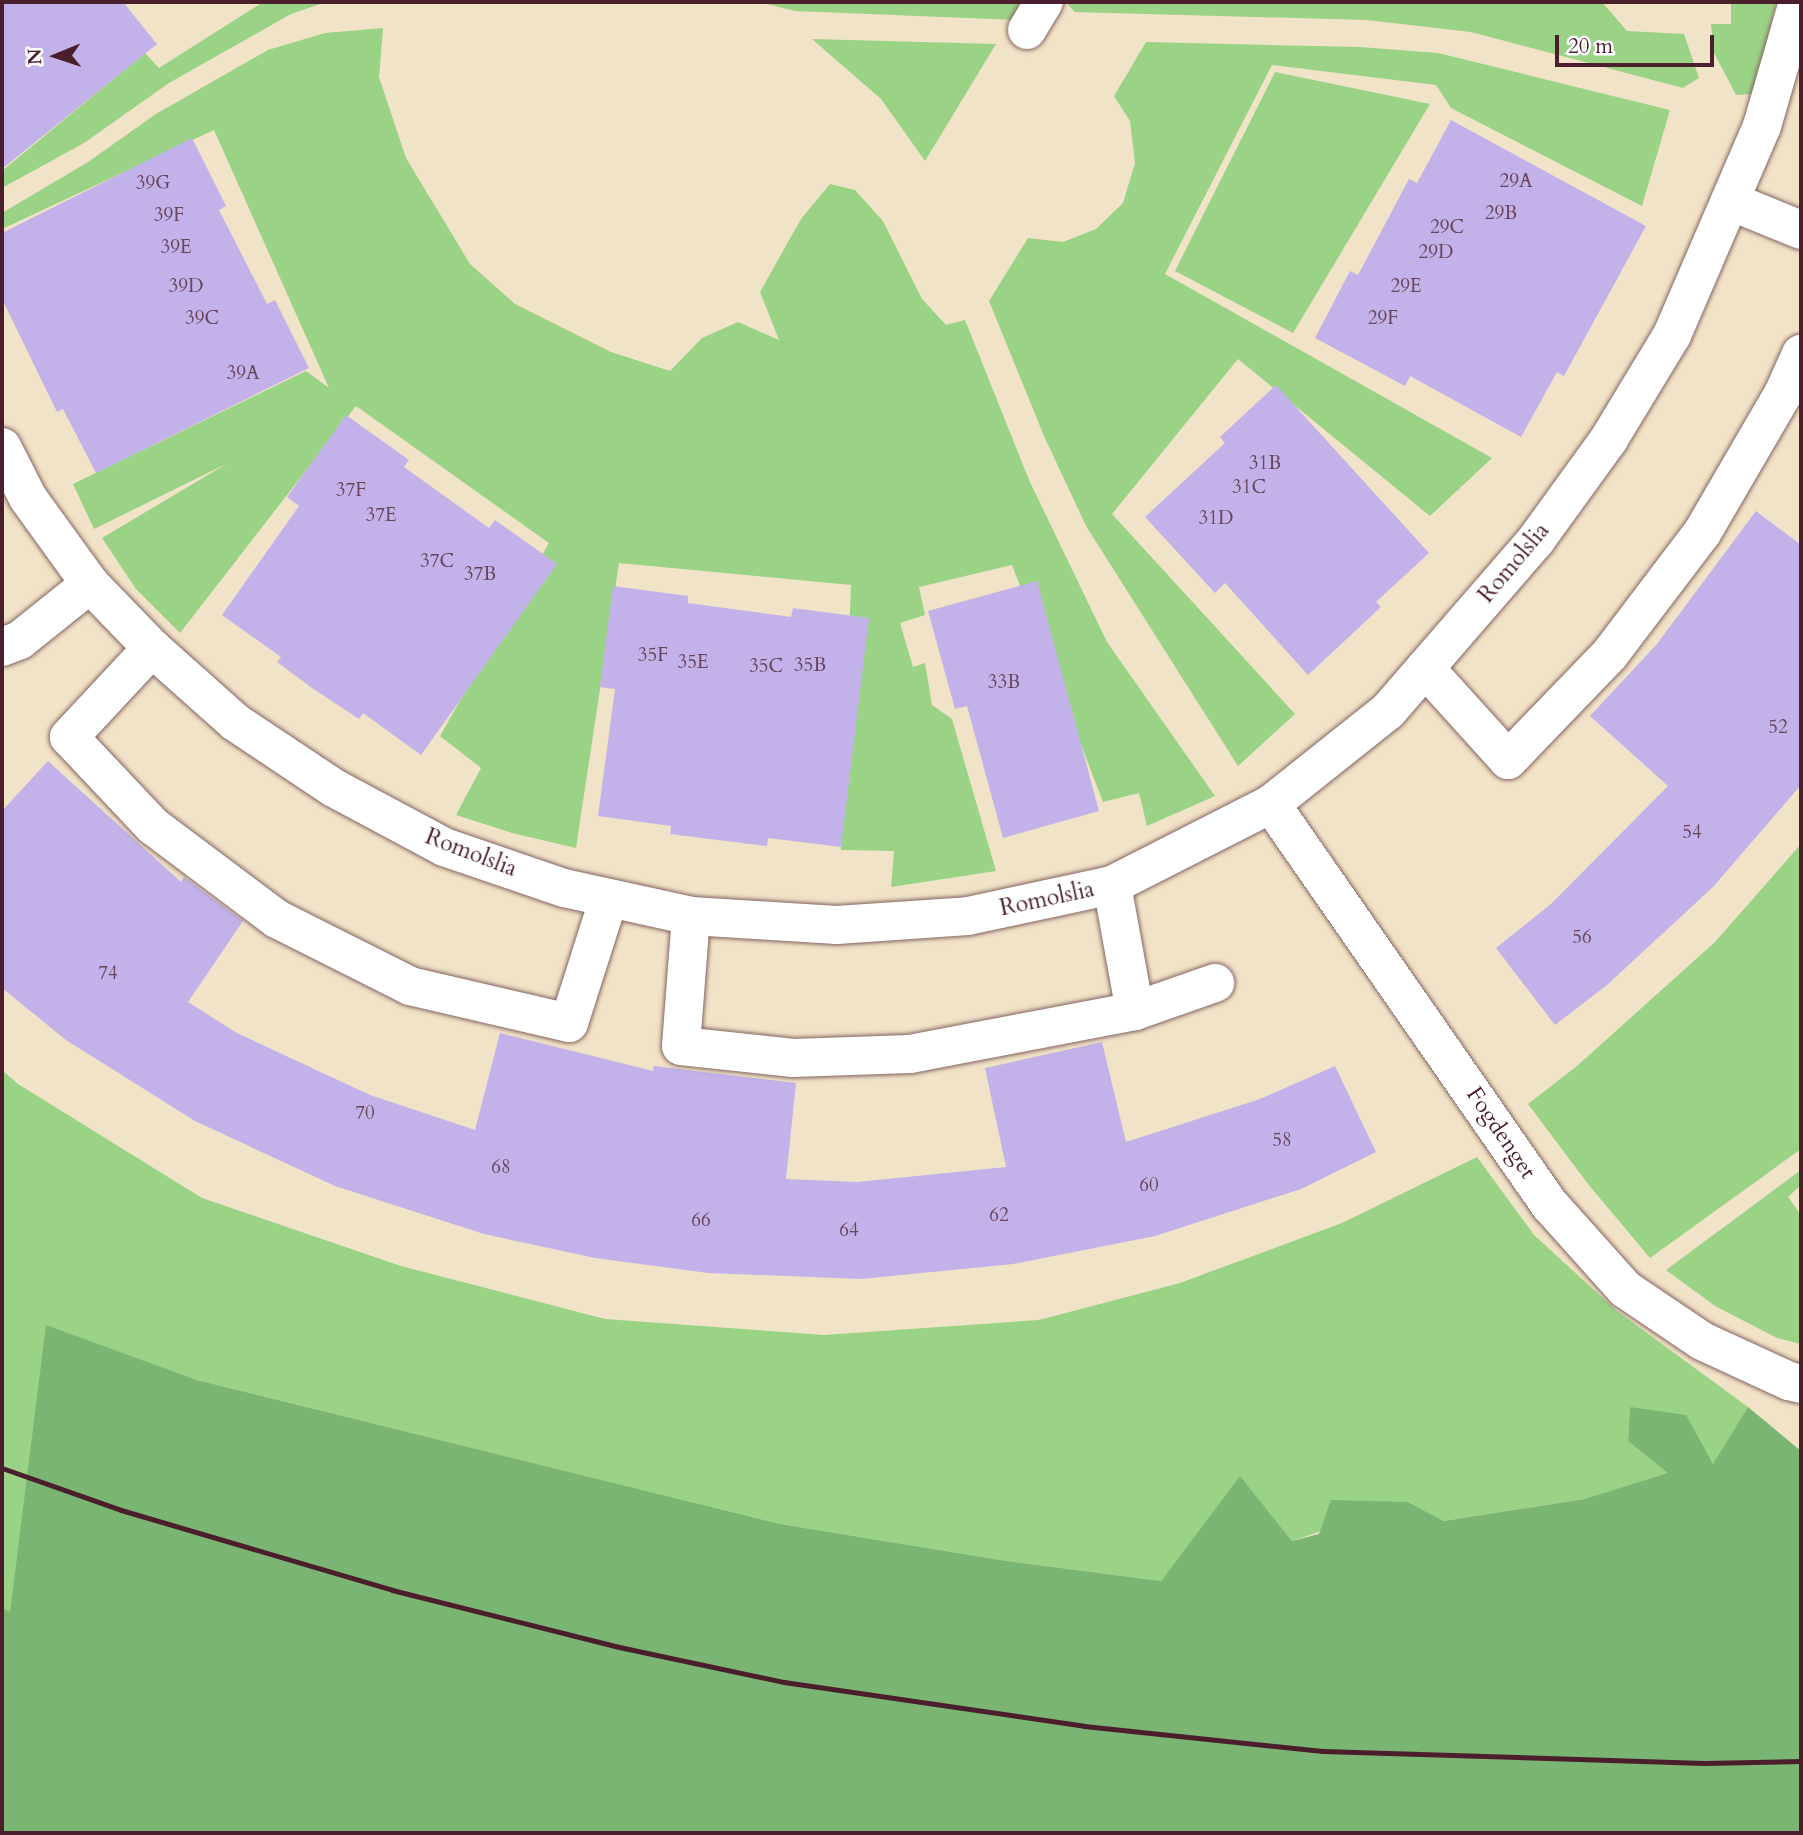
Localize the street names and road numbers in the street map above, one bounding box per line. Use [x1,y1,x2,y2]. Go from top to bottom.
street label: Romolslia [1473,517,1555,609]
street label: Romolslia [421,823,521,883]
street label: Romolslia [997,876,1097,922]
street label: Fogdenget [1460,1082,1542,1184]

